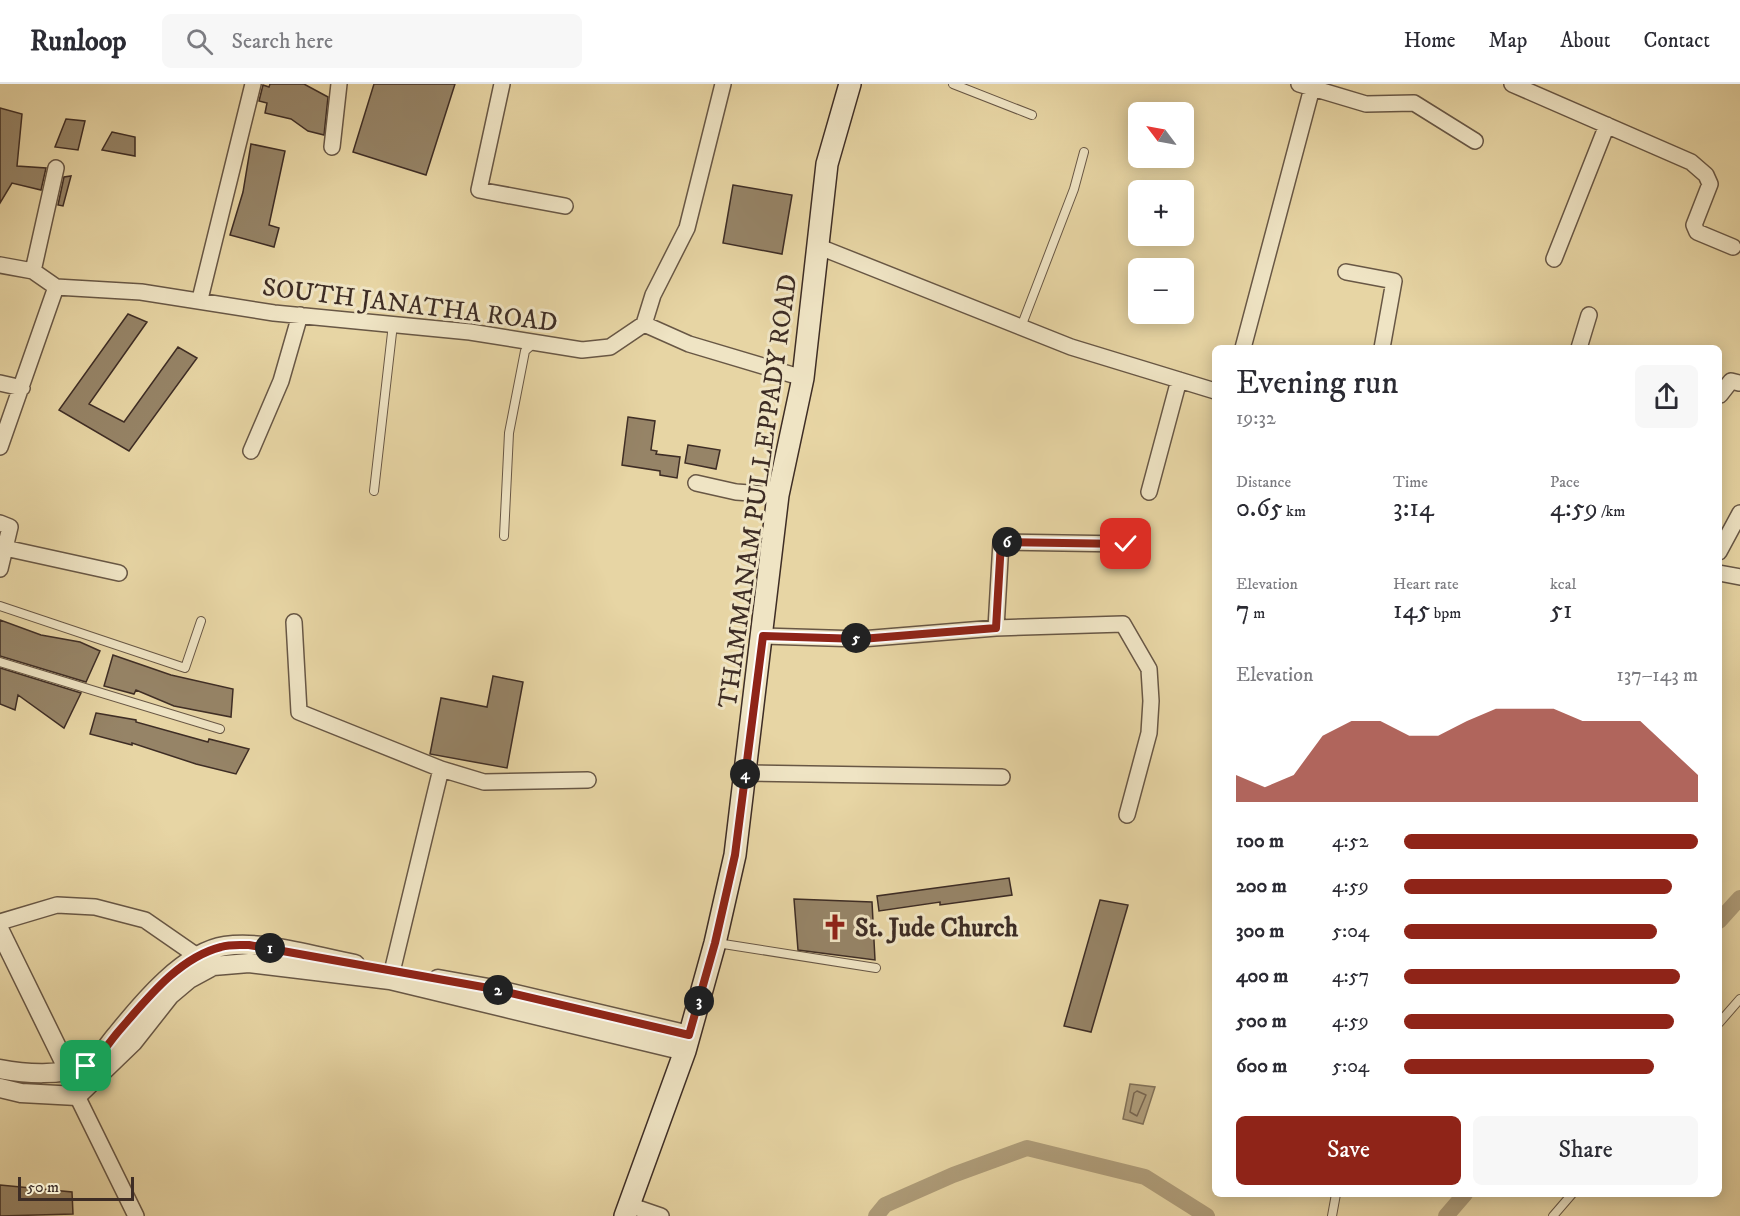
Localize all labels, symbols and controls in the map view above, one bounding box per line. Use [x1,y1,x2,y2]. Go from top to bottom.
search box [162,14,582,68]
text: Runloop [30,24,126,59]
icon: search [183,25,216,58]
text: Search here [231,28,333,55]
text: Home [1404,28,1456,54]
text: Map [1489,28,1527,54]
text: About [1560,28,1611,54]
text: Contact [1644,28,1710,54]
north arrow [1128,102,1194,168]
map controls [1128,102,1194,324]
button: + [1128,180,1194,246]
button: − [1128,258,1194,324]
street label: SOUTH JANATHA ROAD [260,271,559,340]
street label: THAMMANAM PULLEPPADY ROAD [712,272,805,710]
text: Evening run [1236,363,1398,404]
button: share [1635,365,1698,428]
text: 19:32 [1236,406,1276,431]
text: Distance [1236,472,1291,492]
text: Time [1393,472,1428,492]
text: Pace [1550,472,1580,492]
text: 0.65 [1236,492,1283,525]
text: 3:14 [1393,492,1434,525]
text: 4:59 [1550,492,1598,525]
text: km [1283,501,1306,521]
text: /km [1598,501,1625,521]
pin [1100,518,1151,569]
pin: 6 [992,527,1022,557]
icon: check [1109,527,1142,560]
text: 6 [1003,532,1011,552]
text: Elevation [1236,574,1298,594]
text: Heart rate [1393,574,1459,594]
text: kcal [1550,574,1576,594]
text: 7 [1236,594,1250,627]
text: 145 [1393,594,1430,627]
text: 51 [1550,594,1572,627]
text: m [1250,603,1265,623]
text: bpm [1430,603,1461,623]
pin: 5 [841,623,871,653]
text: 5 [852,628,860,648]
text: Elevation [1236,663,1313,688]
text: 137–143 m [1616,663,1698,688]
pin: 4 [730,759,760,789]
text: 4 [740,764,750,784]
text: 100 m [1236,829,1284,854]
text: 4:52 [1332,829,1369,854]
text: 200 m [1236,874,1287,899]
text: 4:59 [1332,874,1369,899]
church icon: St. Jude Church [820,912,850,942]
place label: St. Jude Church [855,912,1019,945]
text: 300 m [1236,919,1284,944]
text: 5:04 [1332,919,1369,944]
pin: 1 [255,933,285,963]
text: 1 [267,938,273,958]
text: 400 m [1236,964,1288,989]
text: 4:57 [1332,964,1369,989]
pin: 2 [483,975,513,1005]
text: 2 [494,980,502,1000]
pin: 3 [684,986,714,1016]
text: 3 [696,991,702,1011]
text: 500 m [1236,1009,1287,1034]
text: 4:59 [1332,1009,1369,1034]
pin [60,1040,111,1091]
icon: arrive [69,1049,102,1082]
text: 600 m [1236,1054,1287,1079]
text: 5:04 [1332,1054,1369,1079]
button: Save [1236,1116,1461,1185]
button: Share [1473,1116,1698,1185]
scale bar [18,1174,134,1202]
text: 50 m [27,1177,59,1197]

